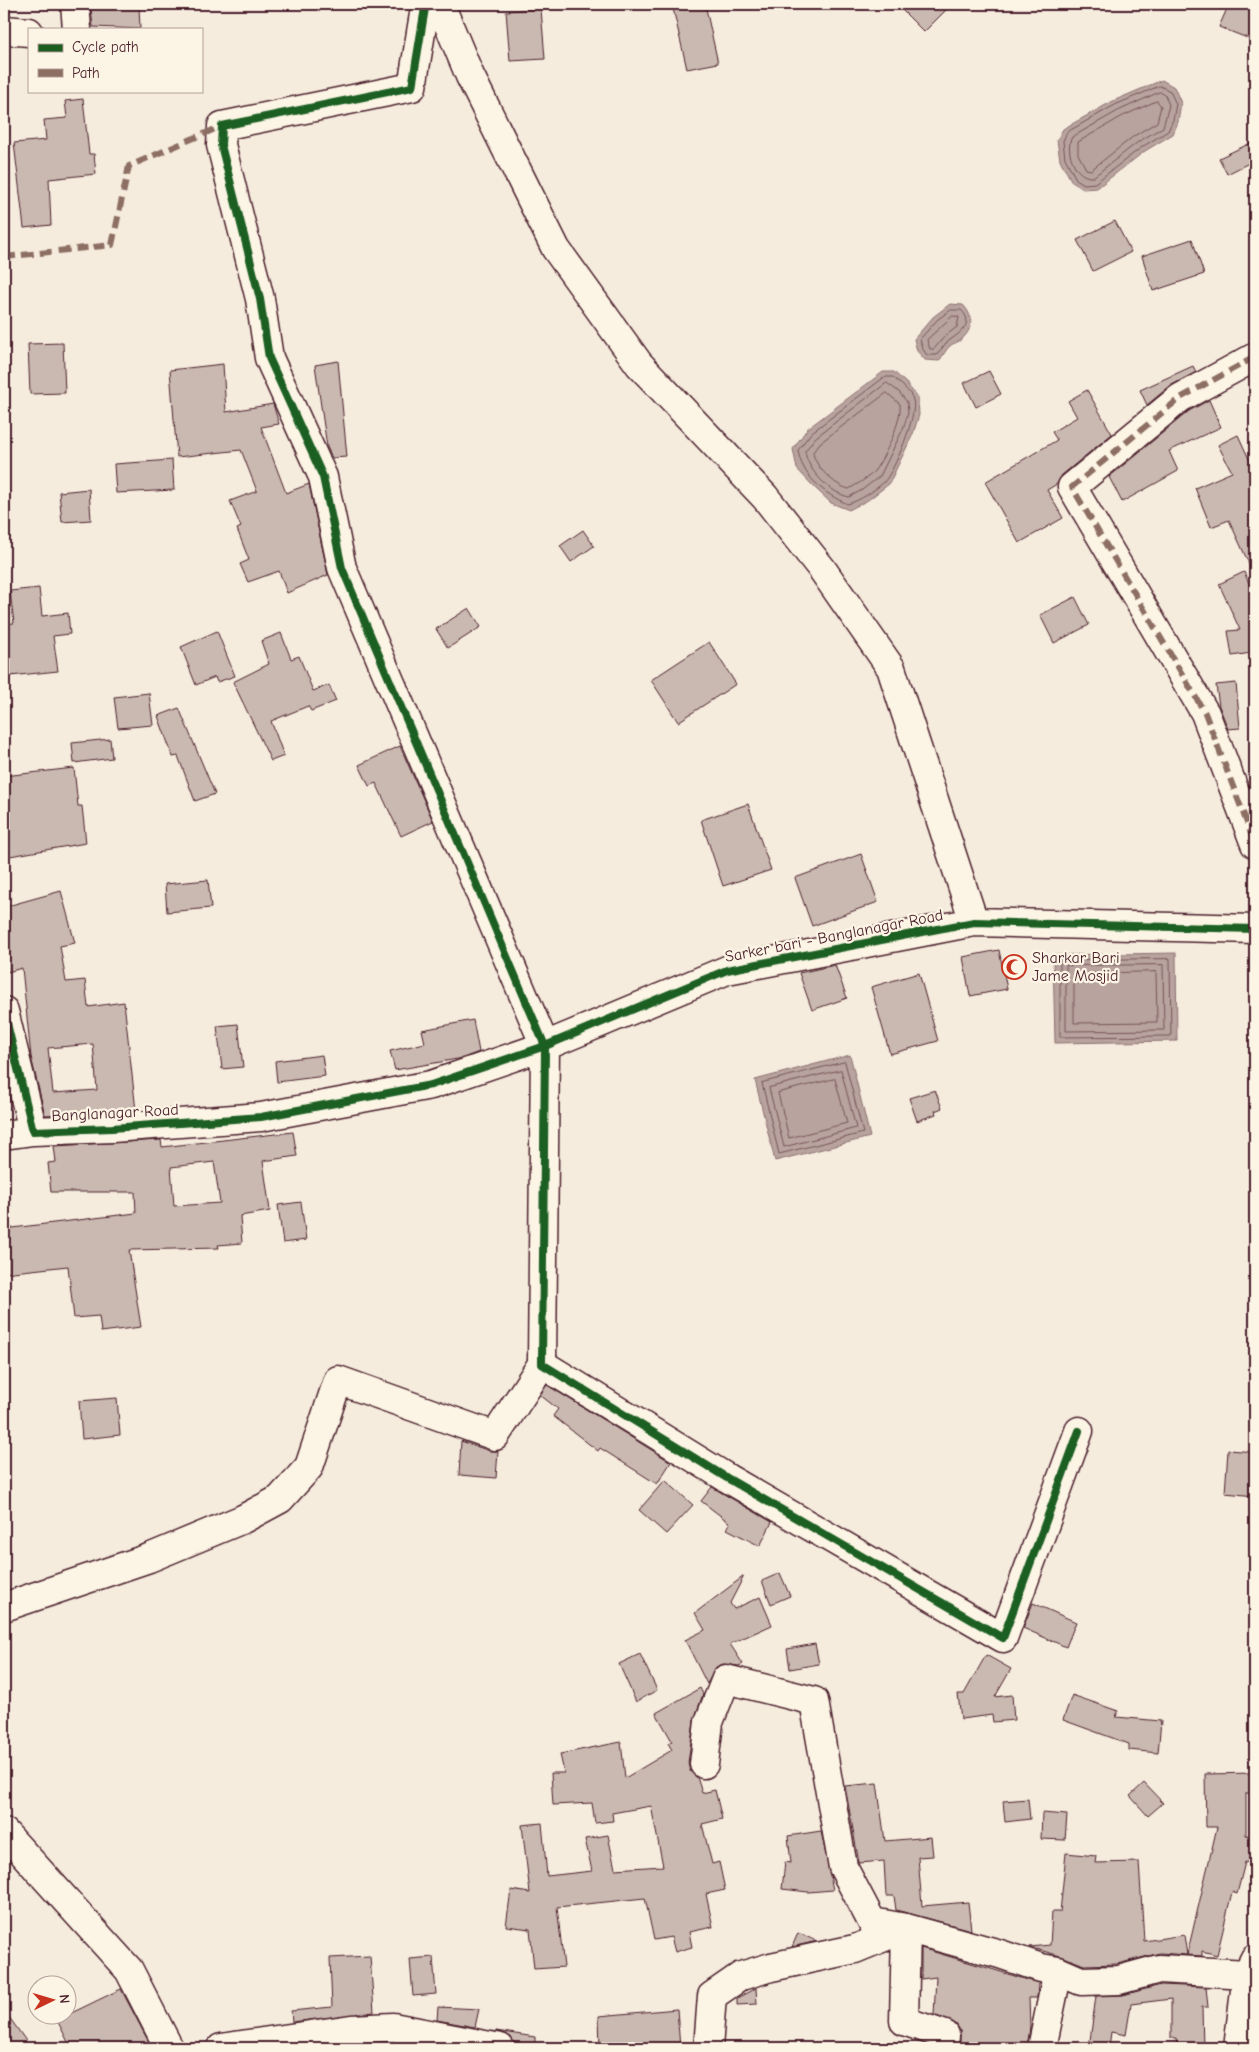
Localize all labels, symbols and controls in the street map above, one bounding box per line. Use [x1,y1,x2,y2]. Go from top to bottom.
legend [28,28,202,92]
text: Cycle path [72,38,139,56]
text: Path [72,64,100,82]
street label: Sarker bari - Banglanagar Road [723,906,945,966]
place label: Sharkar Bari Jame Mosjid [1032,949,1120,985]
mosque icon: Sharkar Bari Jame Mosjid [1001,954,1027,980]
street label: Banglanagar Road [51,1101,179,1125]
north arrow [28,1974,78,2024]
text: N [56,1994,73,2004]

